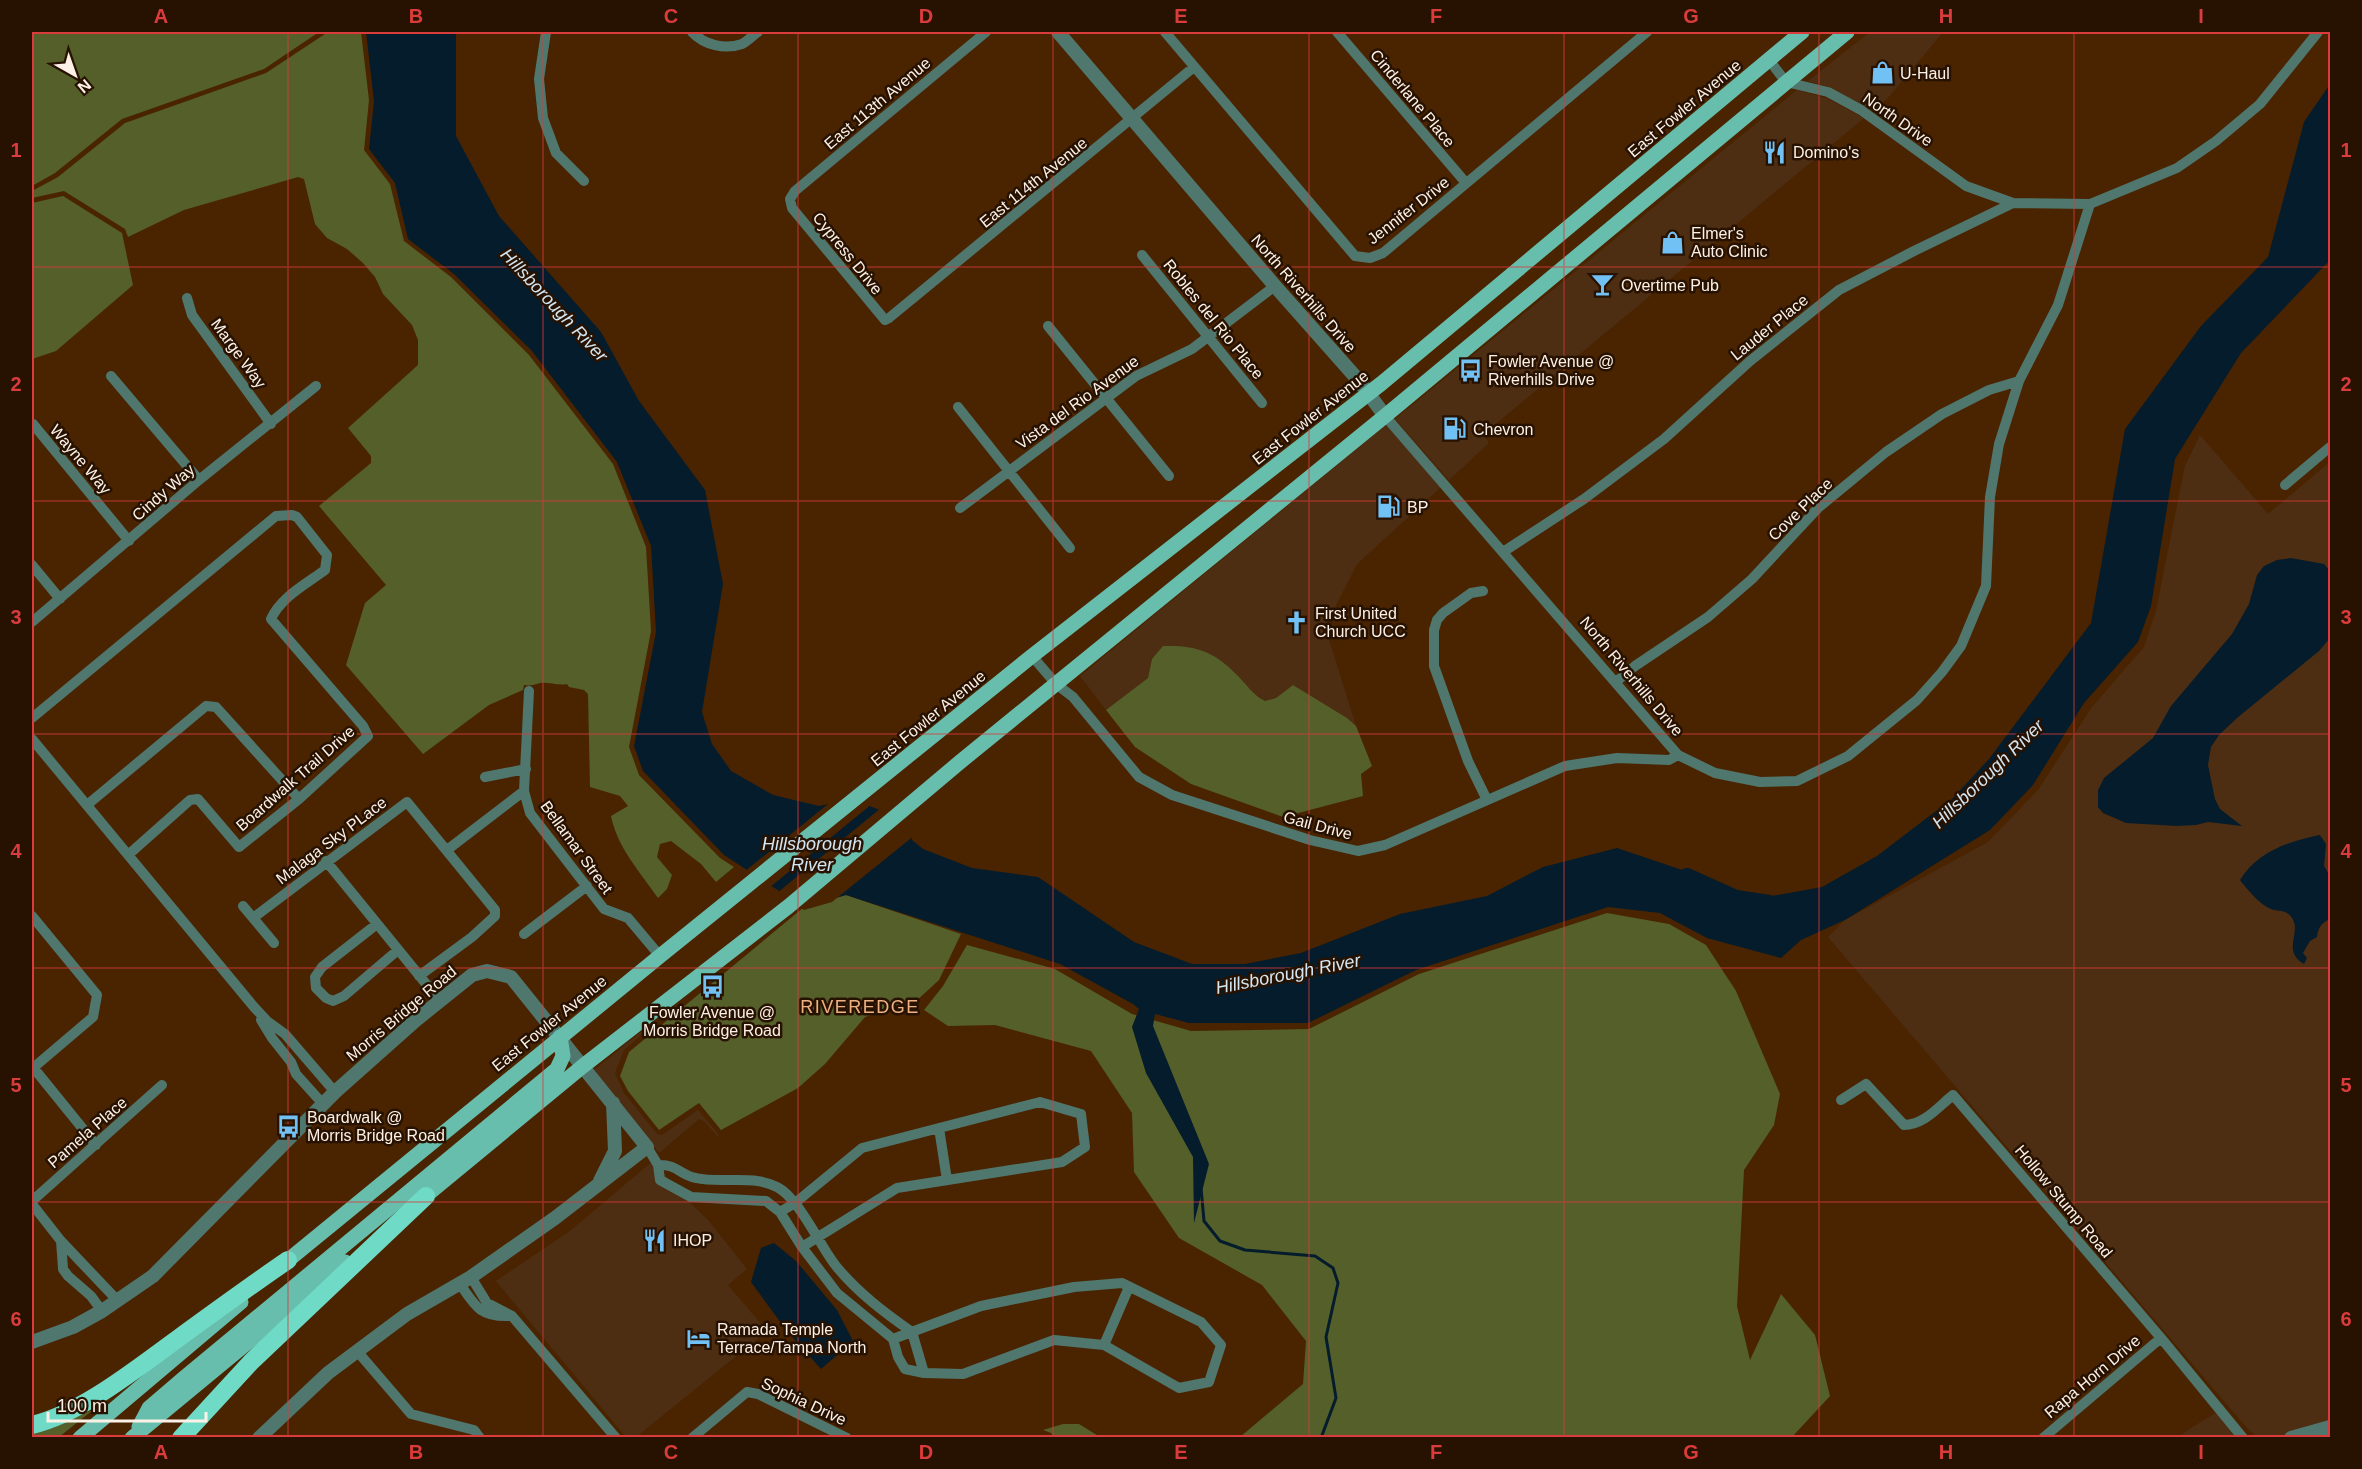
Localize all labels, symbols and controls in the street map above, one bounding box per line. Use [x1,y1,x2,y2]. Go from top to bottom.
text: A [154,5,168,27]
text: B [409,5,423,27]
text: C [664,5,678,27]
text: D [919,5,933,27]
text: E [1174,5,1188,27]
text: F [1430,5,1442,27]
text: G [1683,5,1699,27]
text: H [1939,5,1953,27]
text: I [2198,5,2204,27]
north arrow [45,45,105,105]
street label: Cinderlane Place [1367,46,1458,151]
street label: East 113th Avenue [821,54,934,153]
street label: East Fowler Avenue [1624,56,1744,161]
shop icon: U-Haul [1869,60,1895,86]
place label: U-Haul [1900,65,1950,82]
text: N [74,76,94,96]
street label: North Drive [1860,89,1936,150]
street label: East 114th Avenue [976,134,1090,231]
text: 1 [10,139,22,161]
restaurant icon: Domino's [1762,139,1788,165]
text: 1 [2340,139,2352,161]
place label: Domino's [1793,144,1859,161]
street label: Jennifer Drive [1364,173,1453,247]
street label: Cypress Drive [809,209,886,298]
place label: Elmer's Auto Clinic [1691,225,1767,260]
shop icon: Elmer's Auto Clinic [1660,229,1686,255]
street label: North Riverhills Drive [1248,231,1359,356]
water label: Hillsborough River [497,244,612,366]
street label: Robles del Rio Place [1160,256,1267,382]
bar icon: Overtime Pub [1590,272,1616,298]
place label: Overtime Pub [1621,277,1719,294]
street label: Lauder Place [1727,291,1811,364]
street label: Marge Way [208,315,269,391]
street label: Vista del Rio Avenue [1013,352,1142,453]
place label: Fowler Avenue @ Riverhills Drive [1488,353,1614,388]
bus stop icon: Fowler Avenue @ Riverhills Drive [1457,357,1483,383]
street label: East Fowler Avenue [1249,367,1372,468]
text: 2 [10,373,22,395]
text: 2 [2340,373,2352,395]
fuel station icon: Chevron [1442,416,1468,442]
street label: Wayne Way [47,421,114,497]
place label: Chevron [1473,421,1533,438]
street label: Cindy Way [129,461,198,524]
street label: Cove Place [1765,475,1836,544]
fuel station icon: BP [1376,494,1402,520]
place label: BP [1407,499,1428,516]
place label: First United Church UCC [1315,605,1406,640]
text: 3 [10,606,22,628]
text: 3 [2340,606,2352,628]
church icon: First United Church UCC [1284,609,1310,635]
street label: North Riverhills Drive [1577,613,1686,739]
street label: East Fowler Avenue [868,667,989,770]
water label: Hillsborough River [1928,715,2049,832]
street label: Boardwalk Trail Drive [233,722,358,834]
street label: Malaga Sky PLace [273,793,390,887]
street label: Bellamar Street [537,798,616,897]
street label: Gail Drive [1282,808,1354,843]
water label: Hillsborough River [762,834,862,875]
text: 4 [10,840,22,862]
text: 4 [2340,840,2352,862]
water label: Hillsborough River [1214,950,1363,998]
street label: Morris Bridge Road [343,963,460,1064]
street label: East Fowler Avenue [489,972,610,1075]
bus stop icon: Fowler Avenue @ Morris Bridge Road [699,974,725,1000]
district label: RIVEREDGE [800,997,920,1017]
place label: Fowler Avenue @ Morris Bridge Road [643,1004,781,1039]
text: 5 [10,1074,22,1096]
text: 5 [2340,1074,2352,1096]
street label: Pamela Place [44,1094,130,1171]
place label: Boardwalk @ Morris Bridge Road [307,1109,445,1144]
bus stop icon: Boardwalk @ Morris Bridge Road [276,1113,302,1139]
street label: Hollow Stump Road [2012,1142,2116,1261]
restaurant icon: IHOP [642,1227,668,1253]
place label: IHOP [673,1232,712,1249]
text: 6 [10,1308,22,1330]
text: 6 [2340,1308,2352,1330]
place label: Ramada Temple Terrace/Tampa North [717,1321,866,1356]
hotel icon: Ramada Temple Terrace/Tampa North [686,1325,712,1351]
street label: Rapa Horn Drive [2041,1332,2144,1421]
street label: Sophia Drive [759,1374,849,1429]
scale bar [48,1385,206,1423]
text: 100 m [57,1396,107,1416]
text: A [154,1441,168,1463]
text: B [409,1441,423,1463]
text: C [664,1441,678,1463]
text: D [919,1441,933,1463]
text: E [1174,1441,1188,1463]
text: F [1430,1441,1442,1463]
text: G [1683,1441,1699,1463]
text: H [1939,1441,1953,1463]
text: I [2198,1441,2204,1463]

